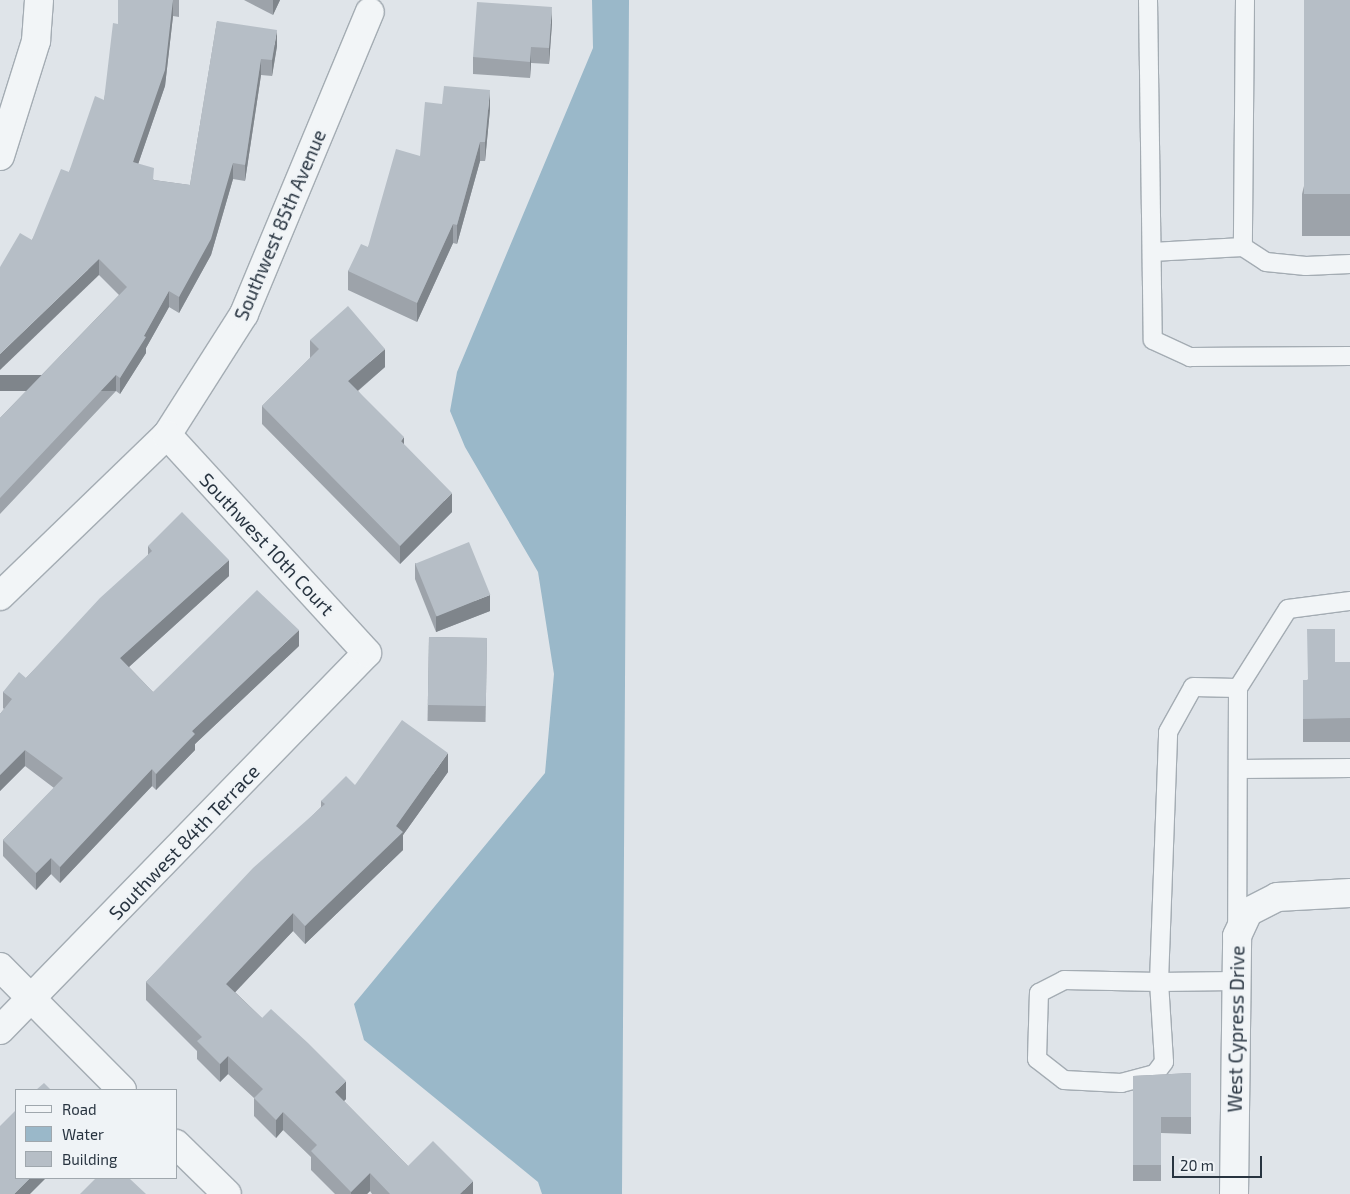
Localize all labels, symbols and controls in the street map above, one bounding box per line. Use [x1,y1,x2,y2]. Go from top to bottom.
street label: Southwest 85th Avenue [229,126,331,324]
street label: Southwest 10th Court [195,468,339,620]
street label: Southwest 84th Terrace [104,760,264,924]
street label: West Cypress Drive [1223,945,1249,1113]
legend [15,1089,178,1179]
text: Road [62,1100,97,1118]
text: Water [62,1125,104,1143]
scale bar [1175,1146,1265,1178]
text: Building [62,1150,117,1168]
text: 20 m [1180,1156,1214,1174]

